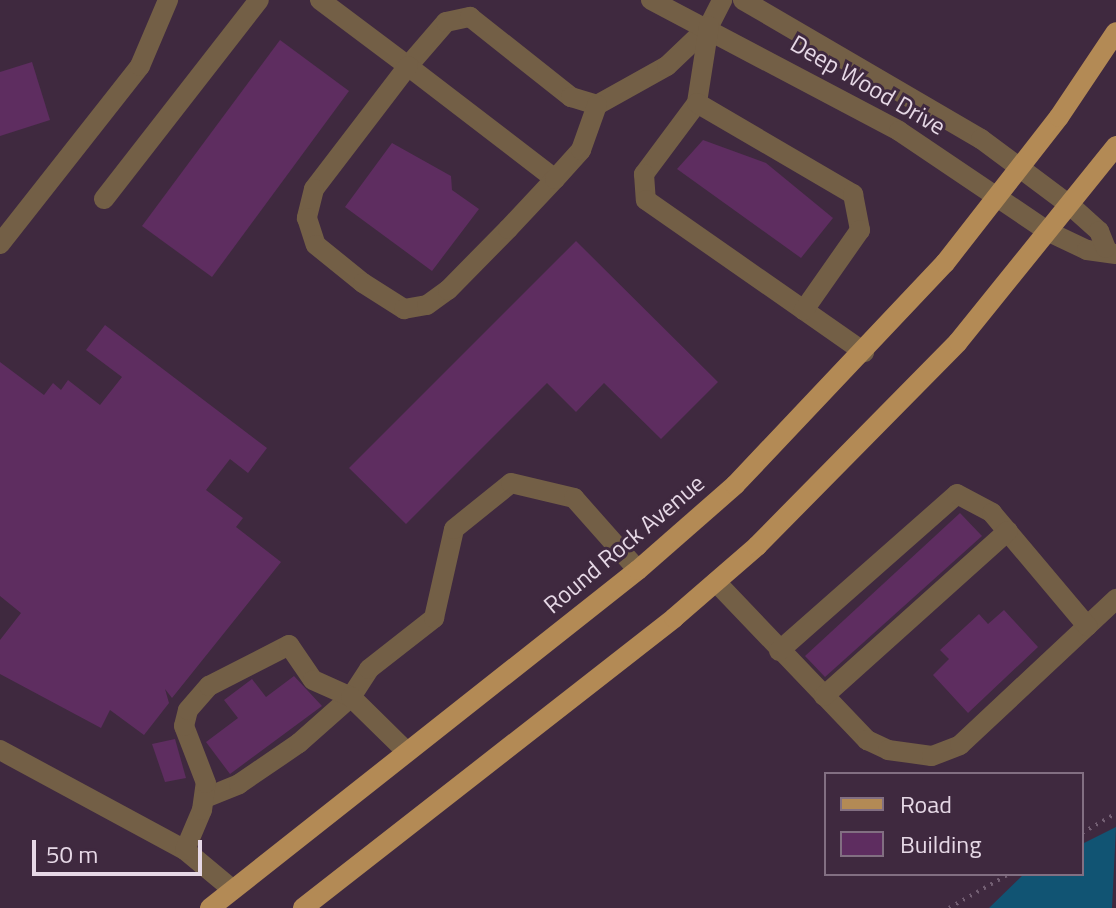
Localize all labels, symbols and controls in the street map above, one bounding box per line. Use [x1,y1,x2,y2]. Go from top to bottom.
street label: Deep Wood Drive [785,29,951,141]
street label: Round Rock Avenue [538,469,710,619]
legend [824,772,1084,876]
text: Road [900,786,952,822]
scale bar [36,824,206,874]
text: Building [900,826,982,862]
text: 50 m [46,836,98,872]

